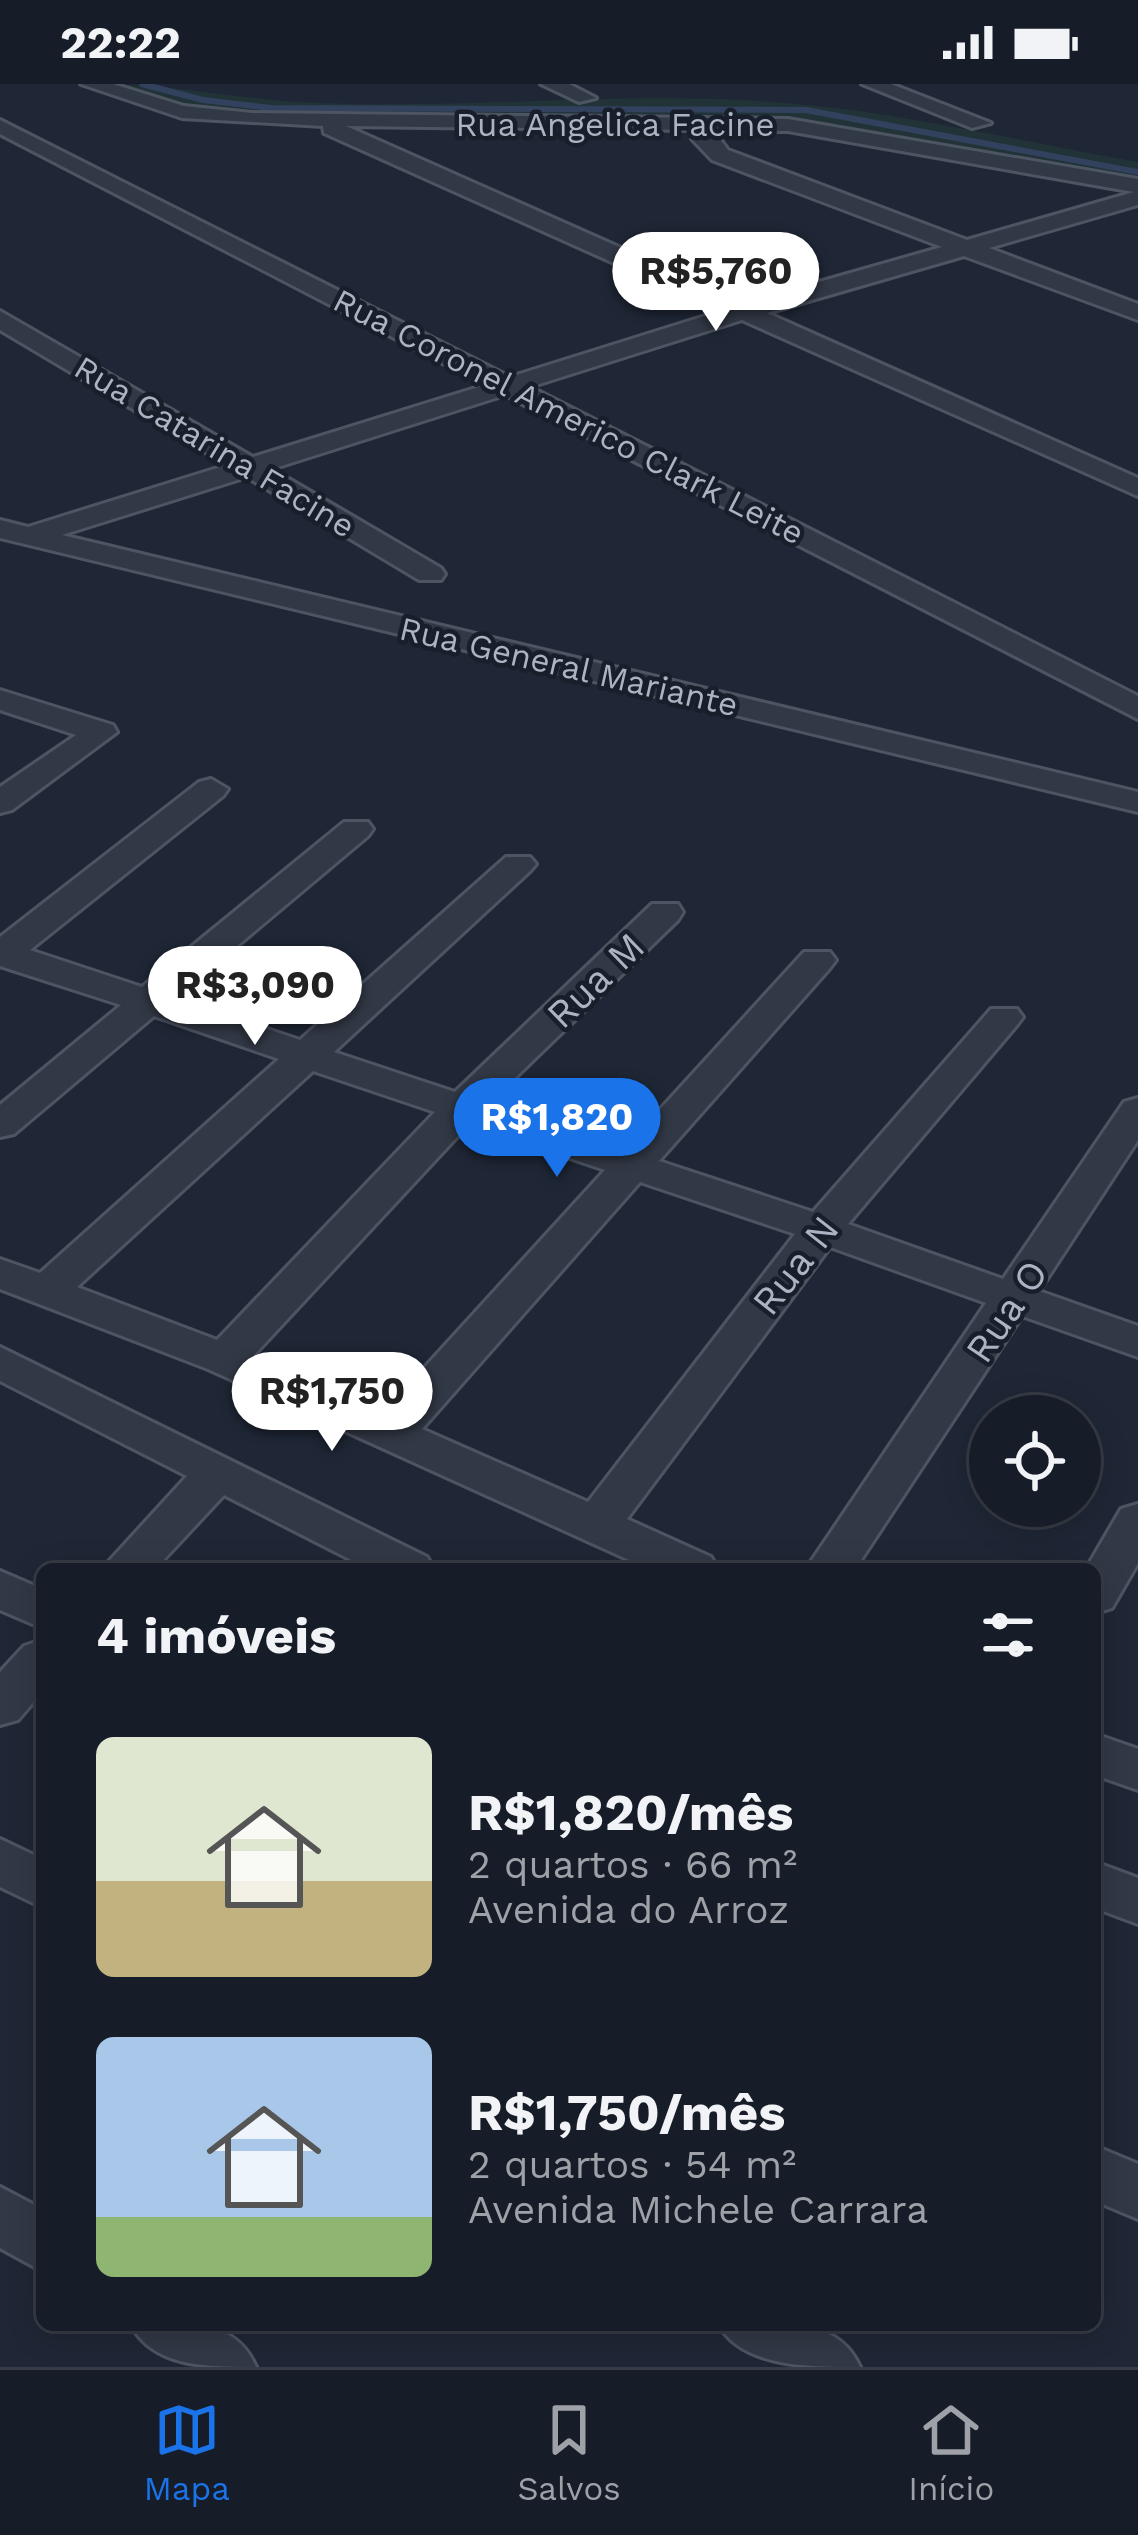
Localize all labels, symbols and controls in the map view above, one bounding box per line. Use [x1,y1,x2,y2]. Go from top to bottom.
text: 22:22 [60,16,181,69]
street label: Rua Angelica Facine [456,105,774,144]
pin: R$5,760 [605,232,827,334]
text: R$5,760 [639,248,793,293]
street label: Rua Coronel Americo Clark Leite [327,280,811,552]
street label: Rua Catarina Facine [68,347,362,546]
street label: Rua General Mariante [396,609,742,724]
street label: Rua M [538,923,653,1037]
pin: R$3,090 [144,946,366,1048]
text: R$3,090 [175,962,335,1007]
pin: R$1,820 [446,1078,668,1180]
text: R$1,820 [481,1094,633,1139]
street label: Rua N [743,1207,848,1324]
street label: Rua O [956,1252,1057,1371]
pin: R$1,750 [221,1352,443,1454]
text: R$1,750 [259,1368,405,1413]
map controls [969,1395,1101,1527]
button: locate [969,1395,1101,1527]
icon: filters [975,1602,1041,1668]
text: 4 imóveis [96,1606,336,1665]
text: R$1,820/mês [468,1783,793,1842]
icon: home [192,1785,336,1929]
text: 2 quartos · 66 m² [468,1842,797,1887]
text: Avenida do Arroz [468,1887,789,1932]
text: R$1,750/mês [468,2083,785,2142]
icon: home [192,2085,336,2229]
text: 2 quartos · 54 m² [468,2142,796,2187]
text: Avenida Michele Carrara [468,2187,928,2232]
tab: Mapa [144,2397,230,2508]
tab: Salvos [517,2397,621,2508]
tab: Início [908,2397,994,2508]

